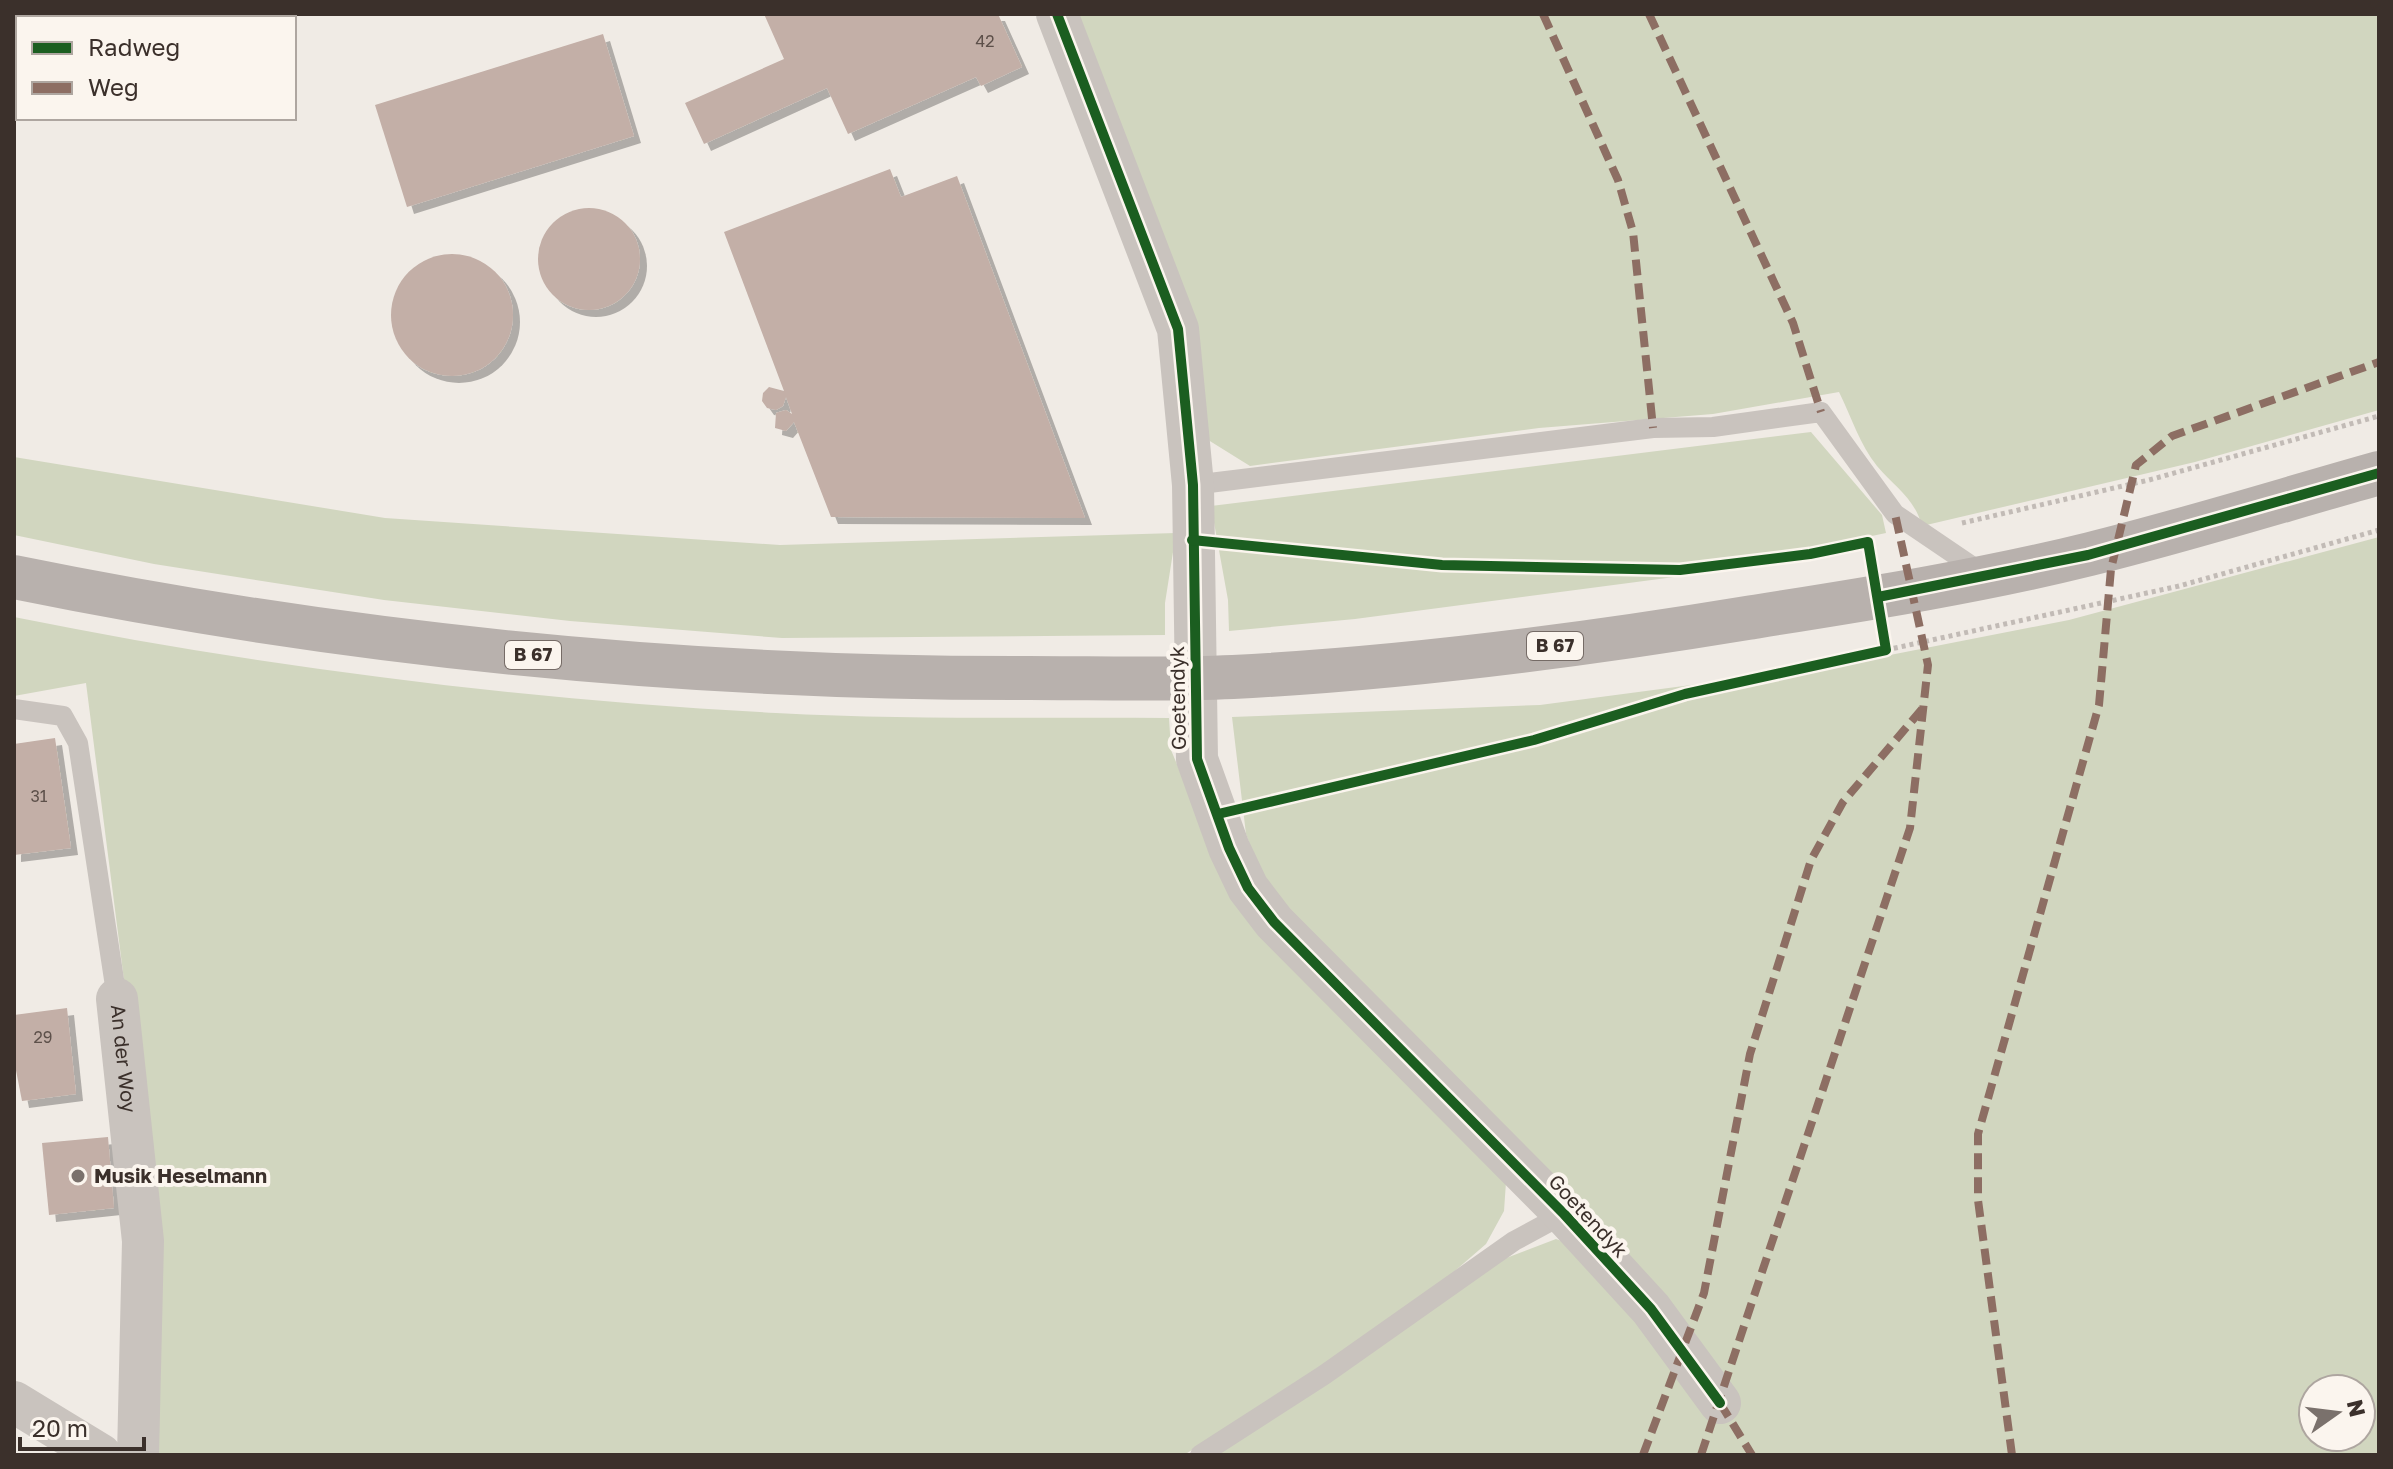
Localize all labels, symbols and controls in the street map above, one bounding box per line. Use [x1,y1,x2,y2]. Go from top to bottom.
legend [16,16,296,120]
house number: 42 [975,31,995,51]
text: Radweg [88,32,180,61]
text: Weg [88,72,139,101]
road number: B 67 [1527,632,1583,660]
road number: B 67 [505,641,561,669]
street label: Goetendyk [1164,646,1190,750]
house number: 31 [30,786,48,806]
street label: An der Woy [107,1003,142,1114]
house number: 29 [34,1027,52,1047]
place label: Musik Heselmann [94,1163,267,1187]
marker: Musik Heselmann [69,1167,87,1185]
street label: Goetendyk [1544,1169,1633,1262]
north arrow [2297,1373,2377,1453]
text: N [2342,1397,2372,1419]
scale bar [20,1401,144,1451]
text: 20 m [32,1413,88,1442]

